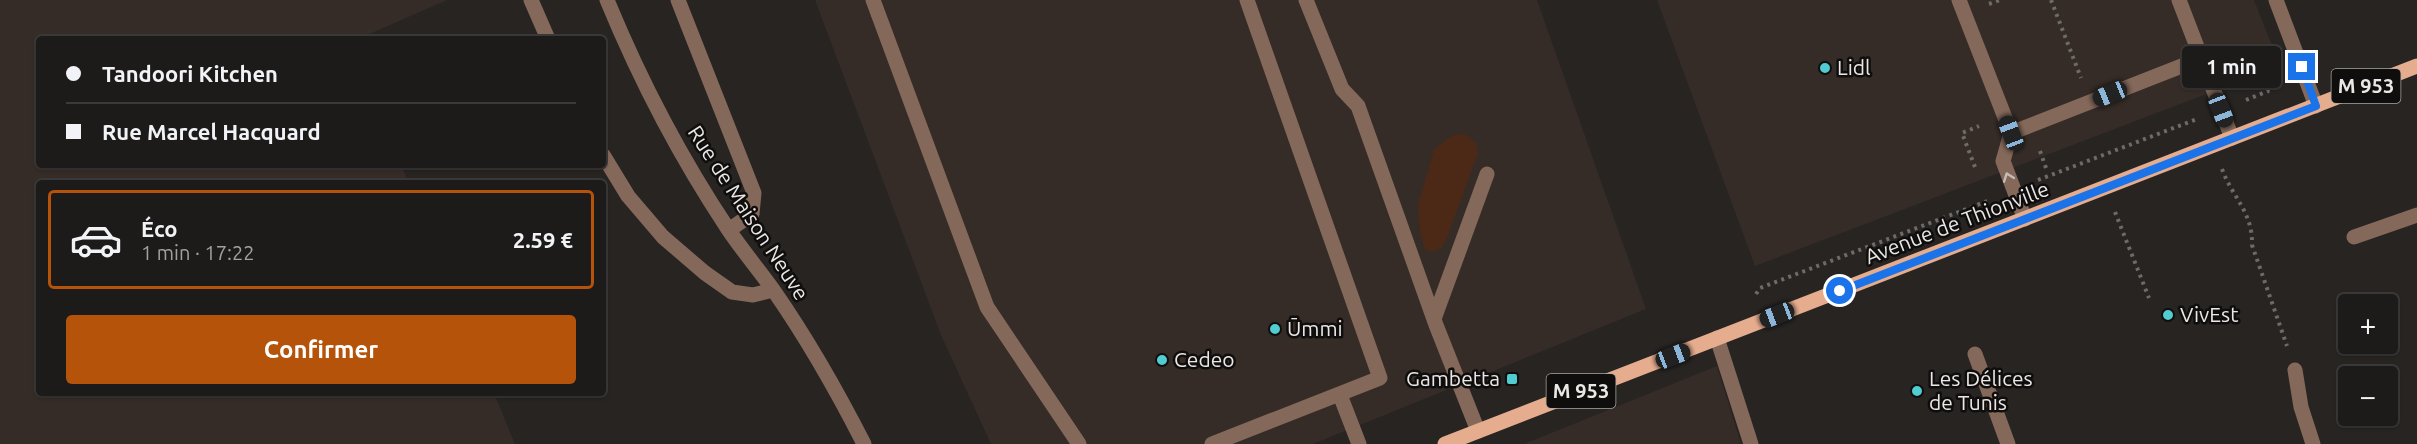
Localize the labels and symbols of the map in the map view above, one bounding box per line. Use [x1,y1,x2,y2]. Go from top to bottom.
callout: 1 min [2182,46,2281,88]
route end [2288,53,2315,80]
place label: Lidl [1837,55,1871,79]
marker: Lidl [1818,61,1832,75]
road number: M 953 [2332,69,2400,103]
car [2090,79,2130,109]
car [2206,90,2236,130]
car [1996,113,2026,153]
street label: Rue de Maison Neuve [684,121,814,304]
one-way arrow [2003,172,2016,182]
street label: Avenue de Thionville [1861,176,2052,268]
route start [1826,277,1853,304]
car [1757,300,1797,330]
place label: VivEst [2180,302,2238,326]
marker: VivEst [2161,308,2175,322]
place label: Ūmmi [1287,316,1343,340]
marker: Ūmmi [1268,322,1282,336]
car [1653,341,1693,371]
place label: Cedeo [1174,347,1235,371]
marker: Cedeo [1155,353,1169,367]
place label: Gambetta [1406,366,1500,390]
place label: Les Délices de Tunis [1929,366,2033,414]
marker: Gambetta [1505,372,1519,386]
road number: M 953 [1546,374,1616,408]
marker: Les Délices de Tunis [1910,384,1924,398]

